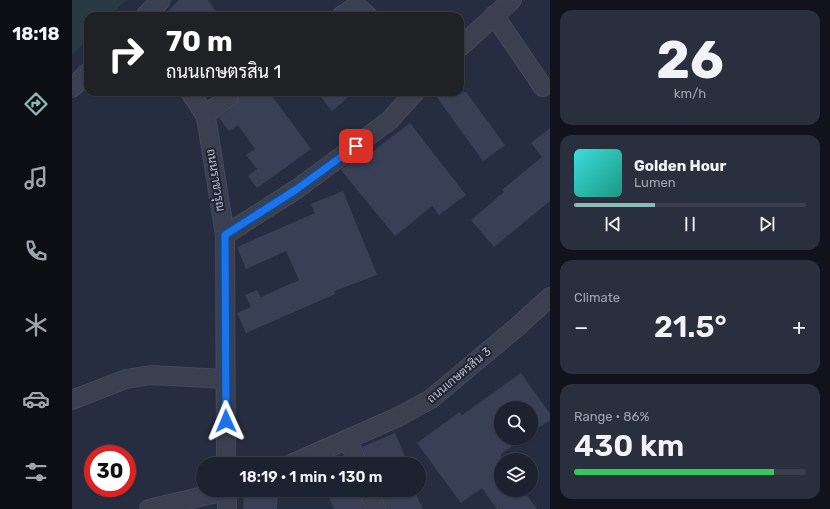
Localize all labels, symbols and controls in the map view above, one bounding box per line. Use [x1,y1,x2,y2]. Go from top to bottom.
text: 18:18 [12,23,60,45]
text: 70 m [166,25,233,58]
icon: right [100,28,152,80]
text: 26 [656,29,724,91]
text: ถนนเกษตรสิน 1 [166,61,281,83]
text: km/h [674,86,706,101]
icon: directions [22,90,50,118]
pin [339,129,373,163]
icon: arrive [345,135,367,157]
street label: ถนนราชวรุณ [202,148,228,213]
text: Golden Hour [634,157,726,175]
icon: music [22,164,50,192]
text: Lumen [634,175,676,190]
icon: previous [602,213,624,235]
icon: pause [679,213,701,235]
icon: next [756,213,778,235]
icon: phone [22,237,50,265]
text: Climate [574,290,620,305]
text: 21.5° [654,309,727,345]
icon: climate [22,311,50,339]
text: − [574,314,588,341]
text: + [792,314,806,341]
street label: ถนนเกษตรสิน 3 [424,344,494,406]
icon: car [22,385,50,413]
position arrow [205,400,247,442]
map controls [494,401,538,497]
button: search [494,401,538,445]
text: Range · 86% [574,409,649,424]
text: 430 km [574,428,684,464]
speed limit sign: 30 [84,445,136,497]
button: layers [494,453,538,497]
icon: filters [22,458,50,486]
text: 18:19 · 1 min · 130 m [240,468,382,486]

